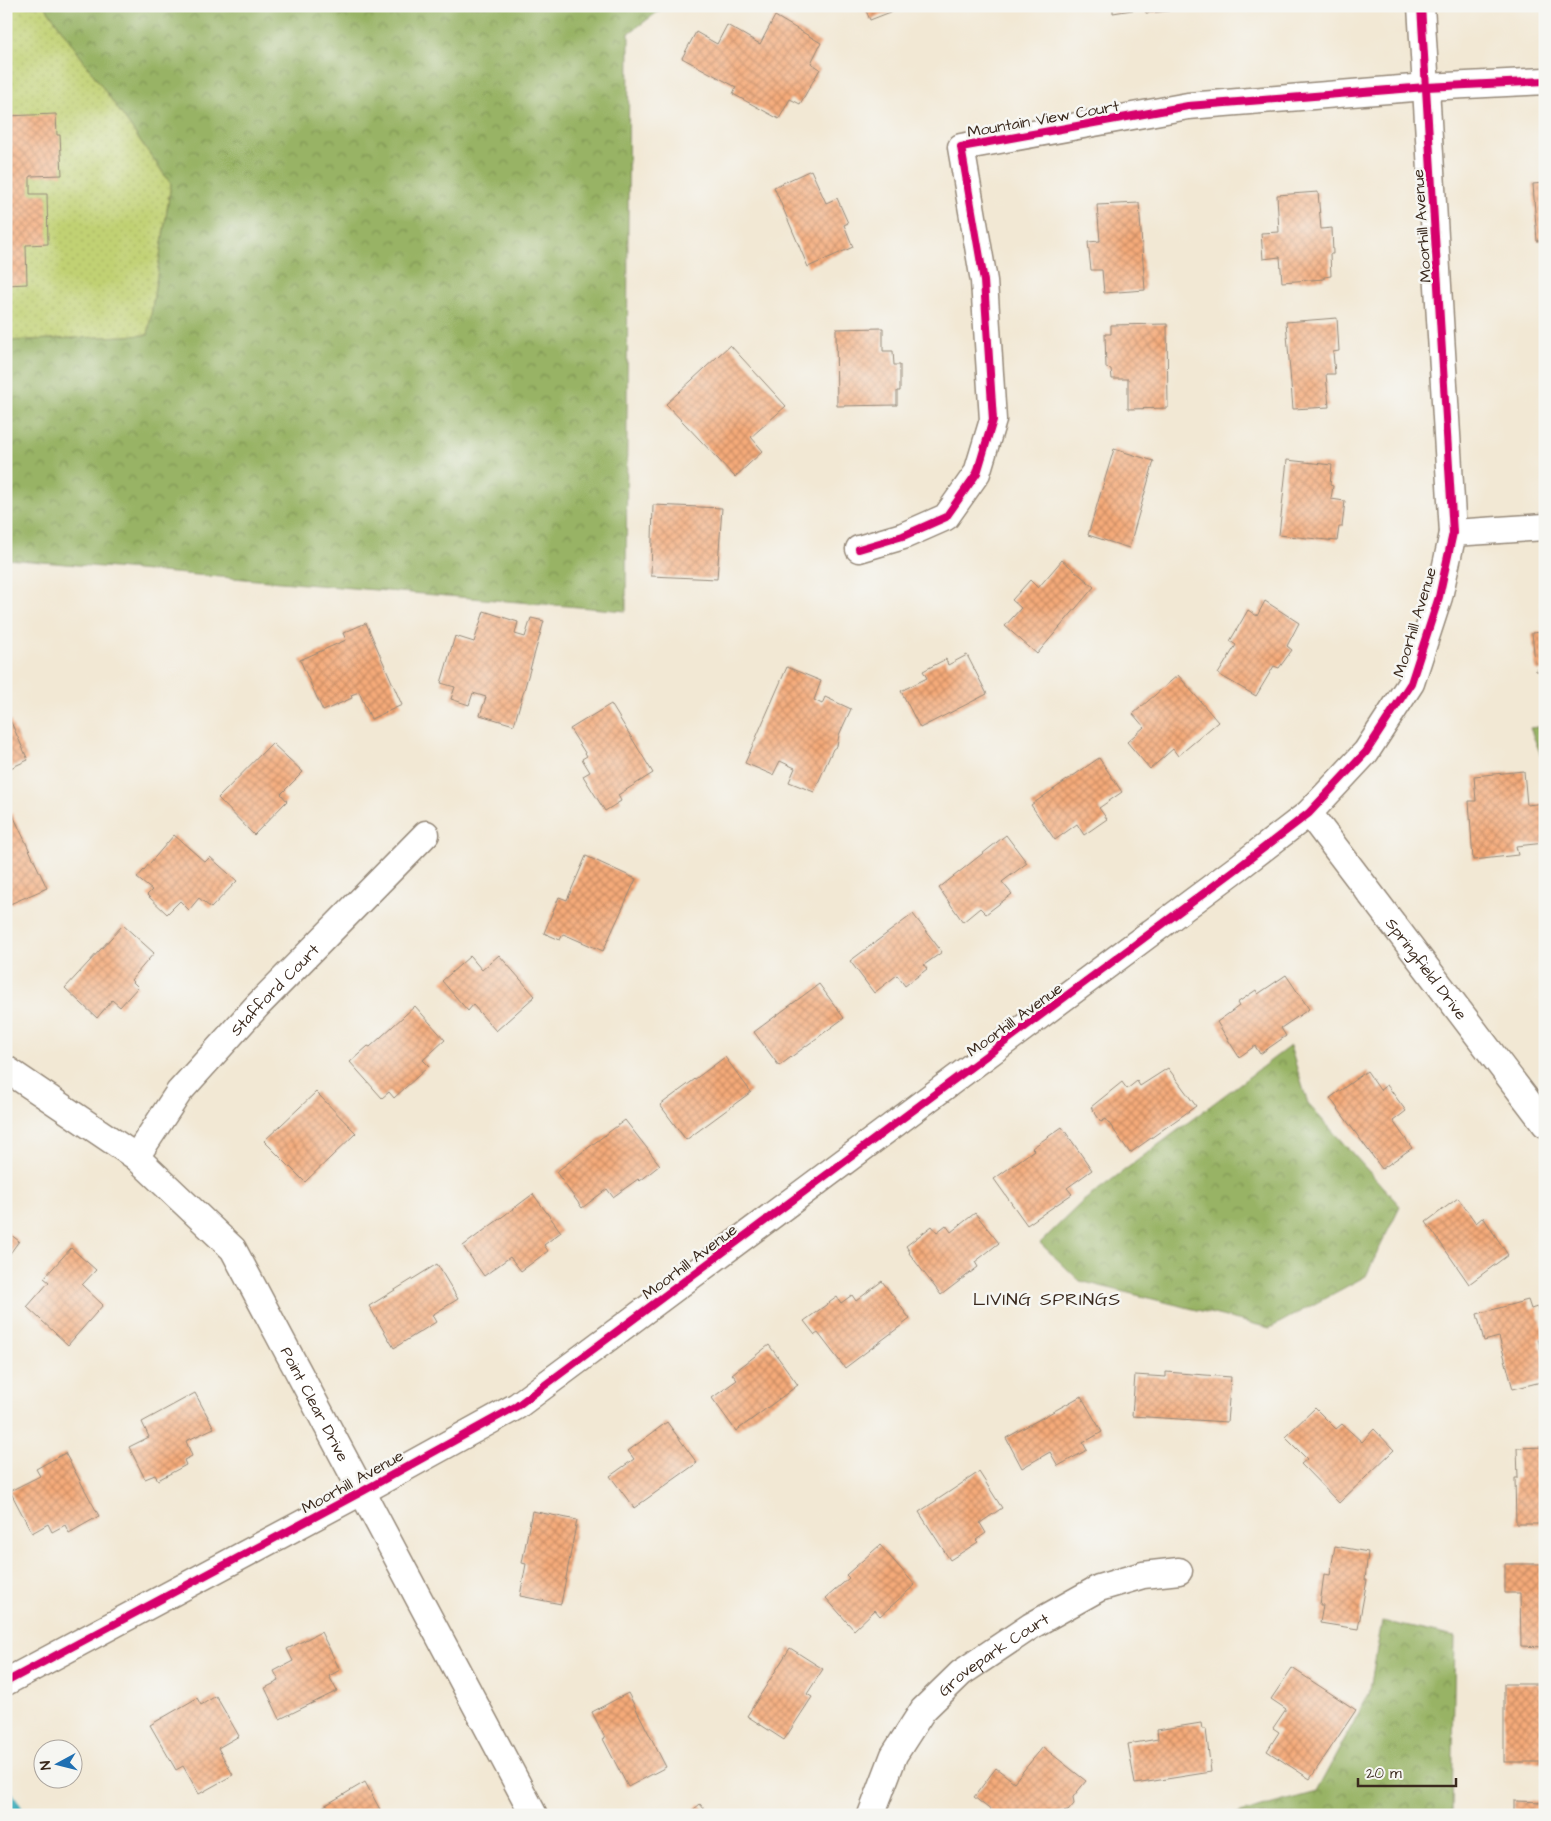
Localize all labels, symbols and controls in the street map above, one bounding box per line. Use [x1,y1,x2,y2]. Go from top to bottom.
street label: Mountain View Court [965,95,1121,143]
street label: Moorhill Avenue [1407,168,1437,283]
street label: Moorhill Avenue [1388,564,1442,680]
street label: Springfield Drive [1380,913,1472,1025]
street label: Stafford Court [225,939,325,1041]
street label: Moorhill Avenue [962,977,1067,1062]
street label: Moorhill Avenue [638,1219,742,1305]
district label: LIVING SPRINGS [973,1287,1121,1312]
street label: Point Clear Drive [275,1343,354,1466]
street label: Moorhill Avenue [297,1444,408,1519]
street label: Grovepark Court [933,1608,1054,1702]
north arrow [32,1738,82,1788]
scale bar [1358,1756,1456,1788]
text: N [36,1760,57,1771]
text: 20 m [1366,1763,1402,1784]

